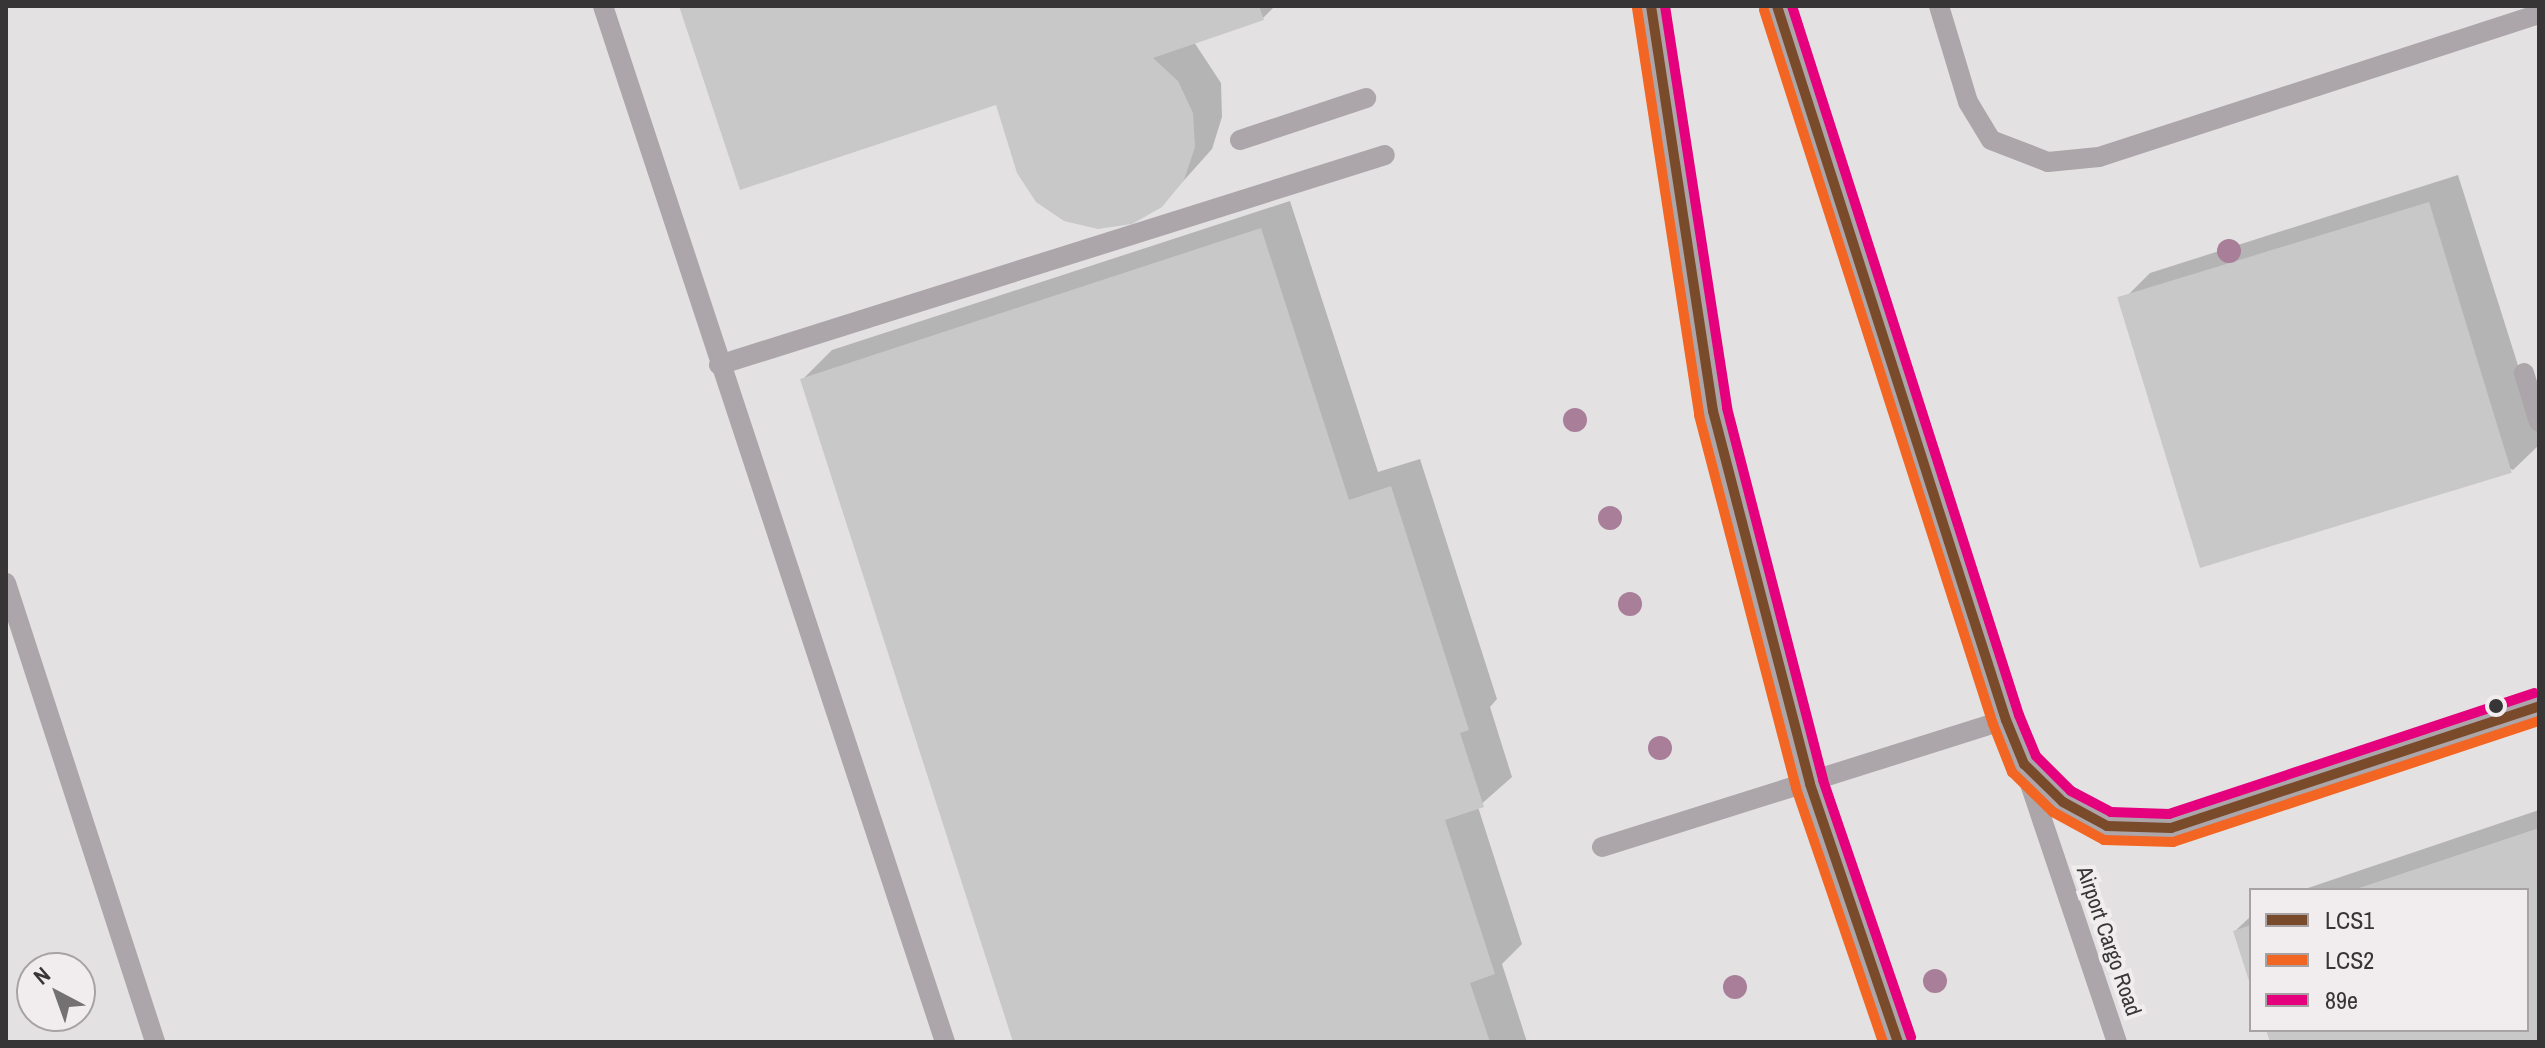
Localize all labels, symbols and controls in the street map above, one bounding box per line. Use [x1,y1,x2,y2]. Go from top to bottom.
unlabelled marker [2488,698,2504,714]
street label: Airport Cargo Road [2071,863,2147,1019]
legend [2249,888,2529,1032]
text: LCS1 [2325,904,2374,936]
text: LCS2 [2325,944,2374,976]
north arrow [16,952,96,1032]
text: N [27,960,56,991]
text: 89e [2325,984,2358,1016]

